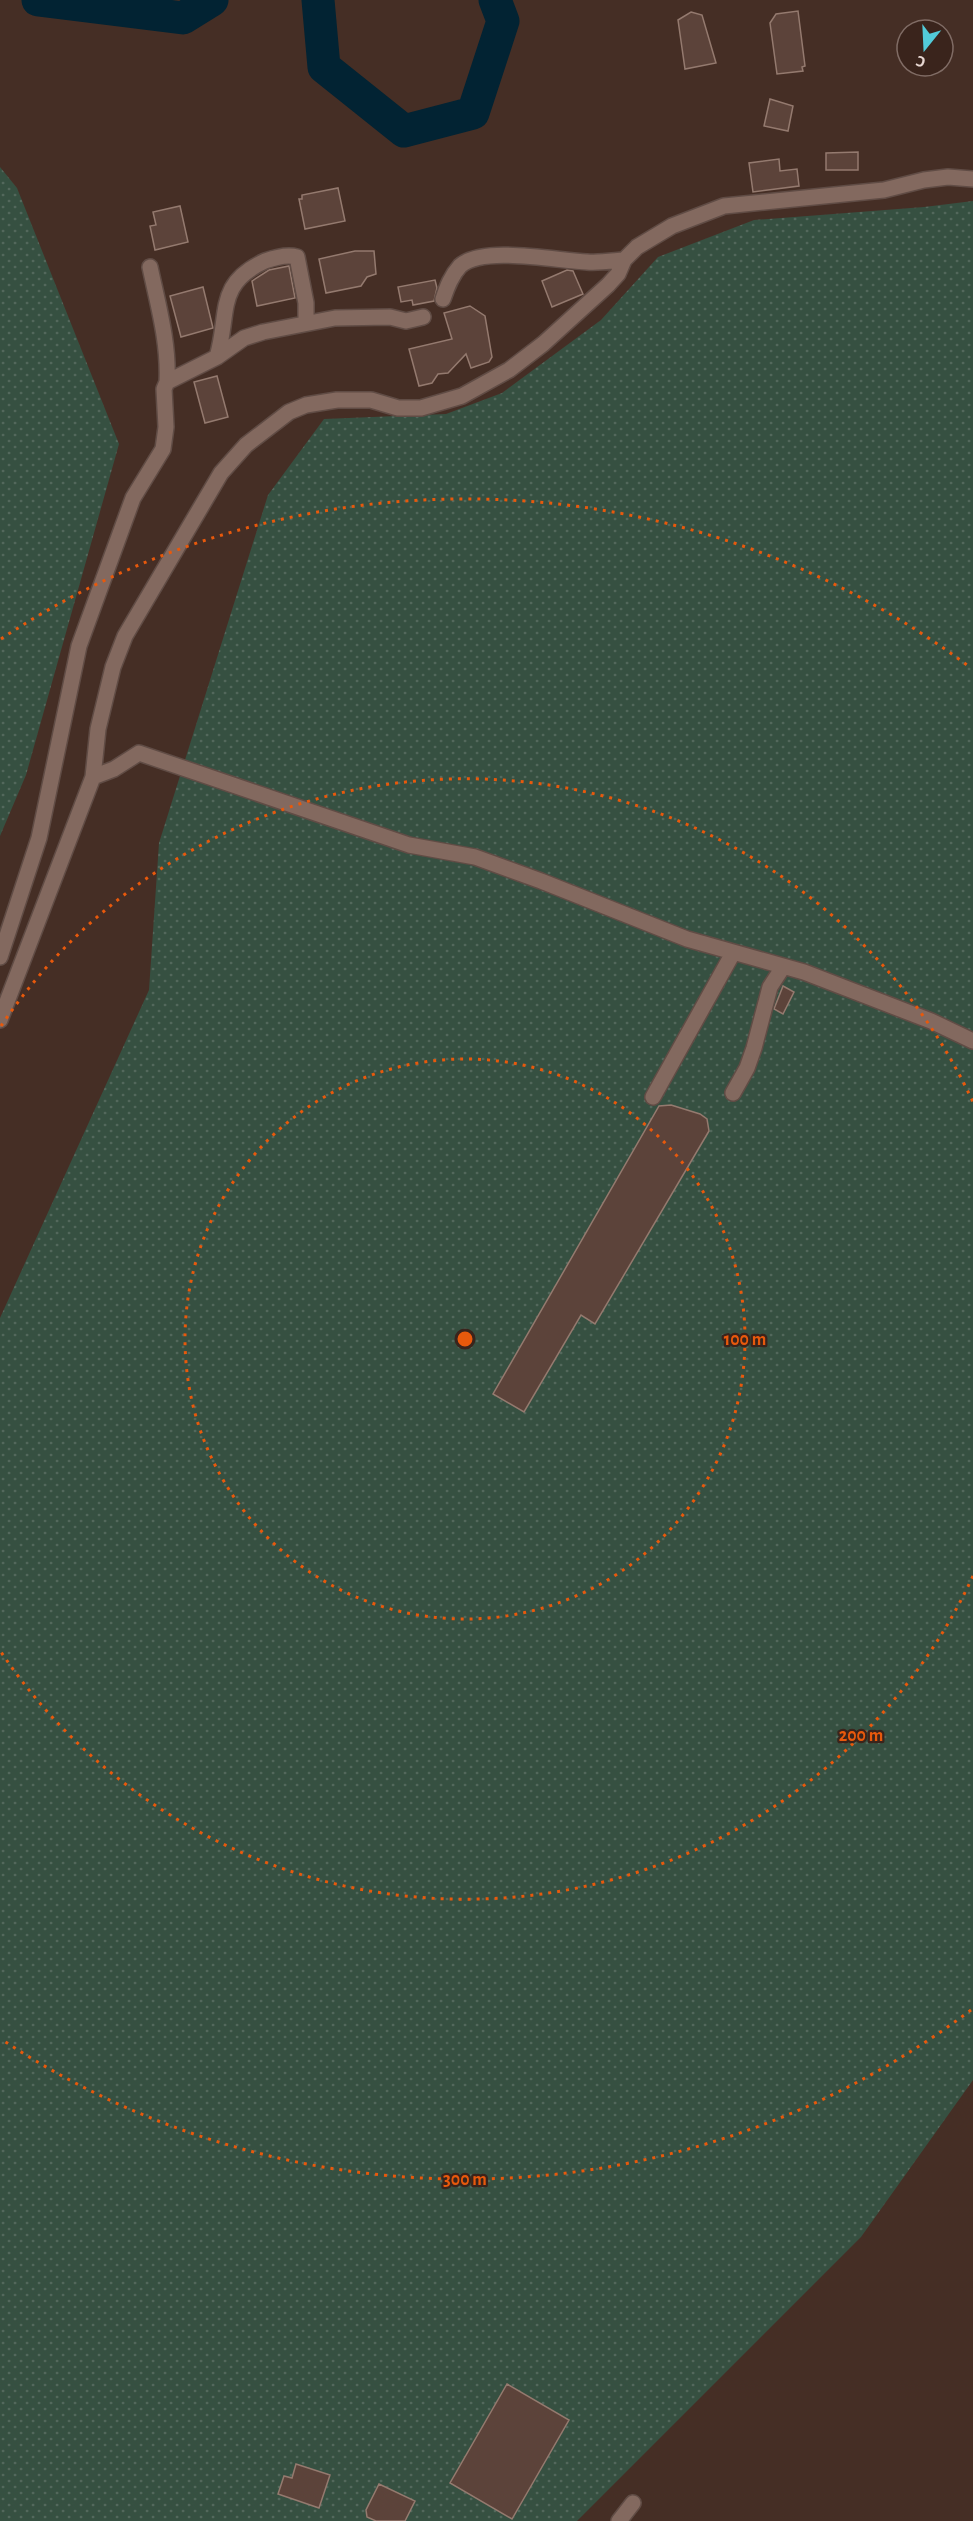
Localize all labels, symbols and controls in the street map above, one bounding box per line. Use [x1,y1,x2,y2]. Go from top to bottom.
north arrow [895,18,955,78]
text: С [914,52,927,70]
centre of rings [455,1329,475,1349]
text: 100 m [724,1331,766,1349]
text: 200 m [839,1727,883,1745]
text: 300 m [443,2171,487,2189]

